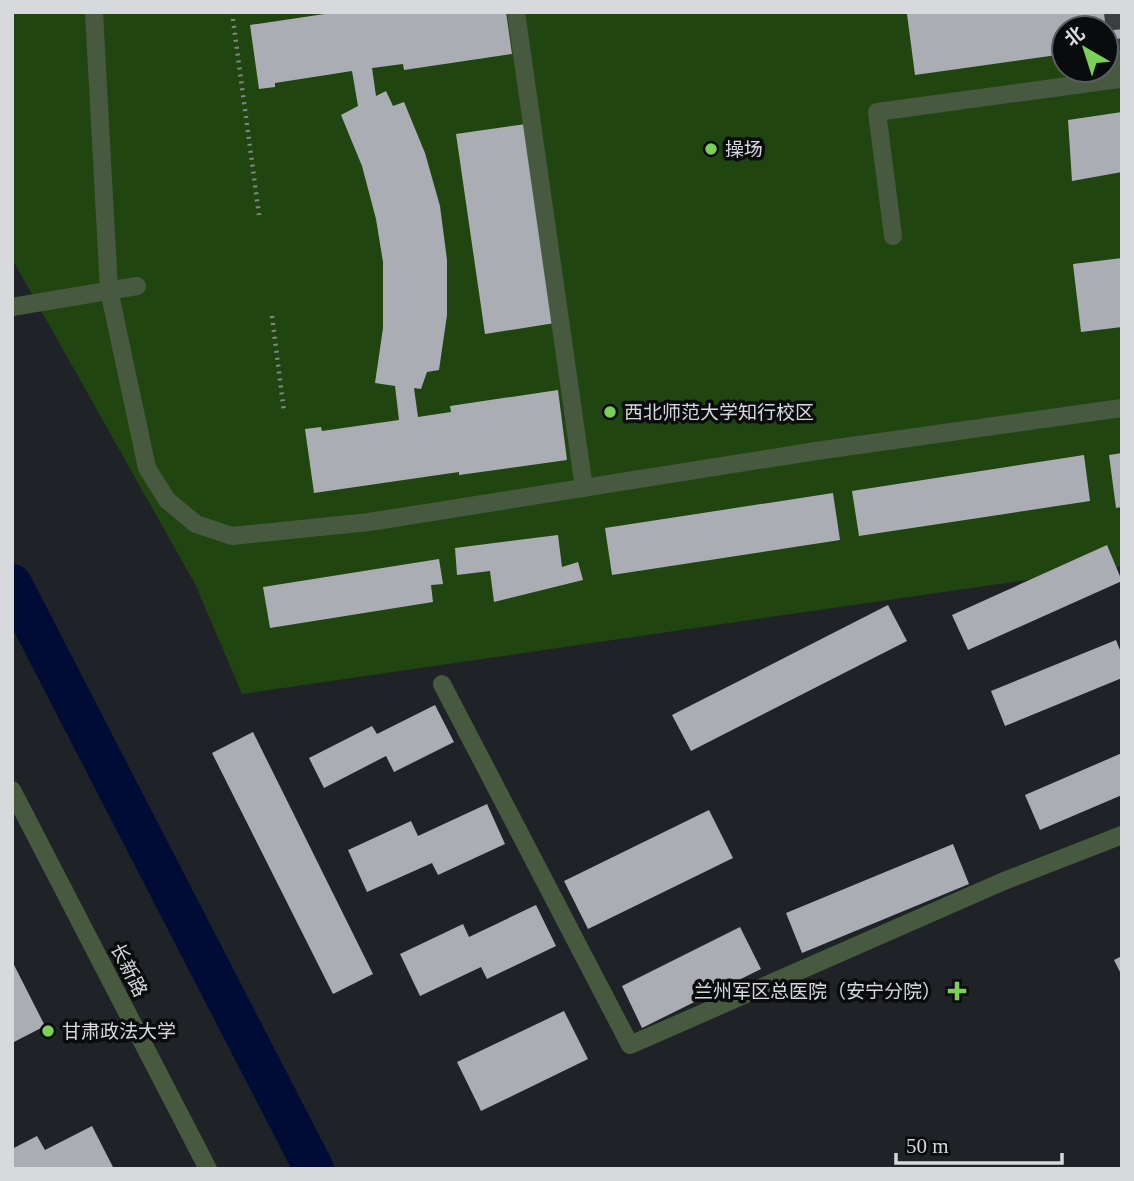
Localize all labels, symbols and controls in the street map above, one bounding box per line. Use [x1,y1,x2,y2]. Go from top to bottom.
north arrow [1050,14,1120,84]
text: 北 [1061,22,1089,50]
place label: 操场 [725,139,763,160]
marker: 操场 [703,141,719,157]
place label: 西北师范大学知行校区 [624,402,814,423]
marker: 西北师范大学知行校区 [602,404,618,420]
street label: 长新路 [107,940,151,1000]
place label: 兰州军区总医院（安宁分院） [694,981,941,1002]
marker: 兰州军区总医院（安宁分院） [947,981,967,1001]
place label: 甘肃政法大学 [62,1021,176,1042]
marker: 甘肃政法大学 [40,1023,56,1039]
scale bar [896,1122,1062,1166]
text: 50 m [906,1134,949,1158]

